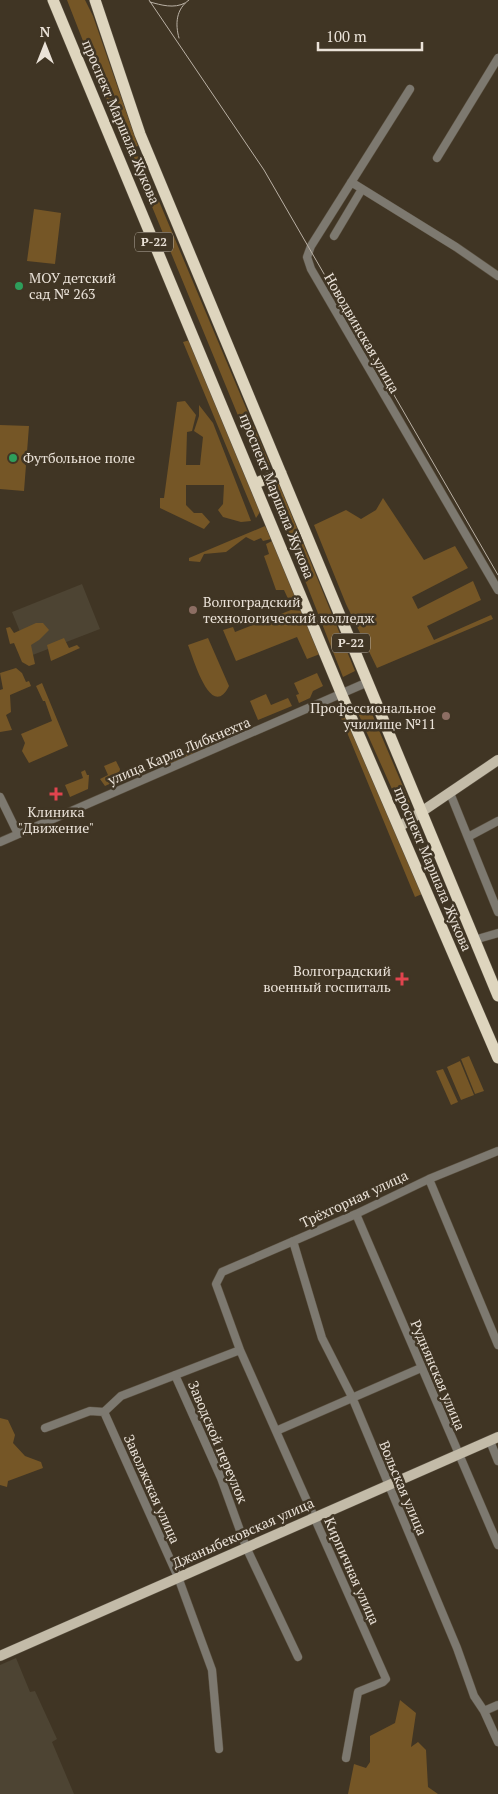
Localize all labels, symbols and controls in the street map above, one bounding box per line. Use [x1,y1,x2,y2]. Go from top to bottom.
north arrow [20,20,70,70]
scale bar [318,20,422,52]
text: N [40,22,51,41]
text: 100 m [326,26,367,46]
street label: проспект Маршала Жукова [78,37,165,207]
road number: Р-22 [135,232,173,252]
place label: МОУ детский сад № 263 [29,268,117,303]
street label: Новодвинская улица [320,269,405,396]
marker: МОУ детский сад № 263 [13,280,25,292]
street label: проспект Маршала Жукова [236,410,319,581]
place label: Футбольное поле [23,448,135,467]
marker: Футбольное поле [7,452,19,464]
place label: Волгоградский технологический колледж [203,592,375,627]
marker: Волгоградский технологический колледж [187,604,199,616]
road number: Р-22 [332,634,370,652]
place label: Профессиональное училище №11 [310,698,436,733]
marker: Профессиональное училище №11 [440,710,452,722]
street label: улица Карла Либкнехта [104,712,253,790]
street label: проспект Маршала Жукова [390,784,477,954]
marker: Клиника "Движение" [49,787,63,801]
place label: Клиника "Движение" [18,802,94,837]
place label: Волгоградский военный госпиталь [263,961,391,996]
marker: Волгоградский военный госпиталь [395,972,409,986]
street label: Трёхгорная улица [297,1165,411,1232]
street label: Руднянская улица [407,1317,470,1433]
street label: Заводской переулок [184,1378,253,1506]
street label: Заволжская улица [120,1431,185,1546]
street label: Вольская улица [375,1438,432,1538]
street label: Джаныбековская улица [169,1493,317,1572]
street label: Кирпичная улица [320,1514,385,1627]

